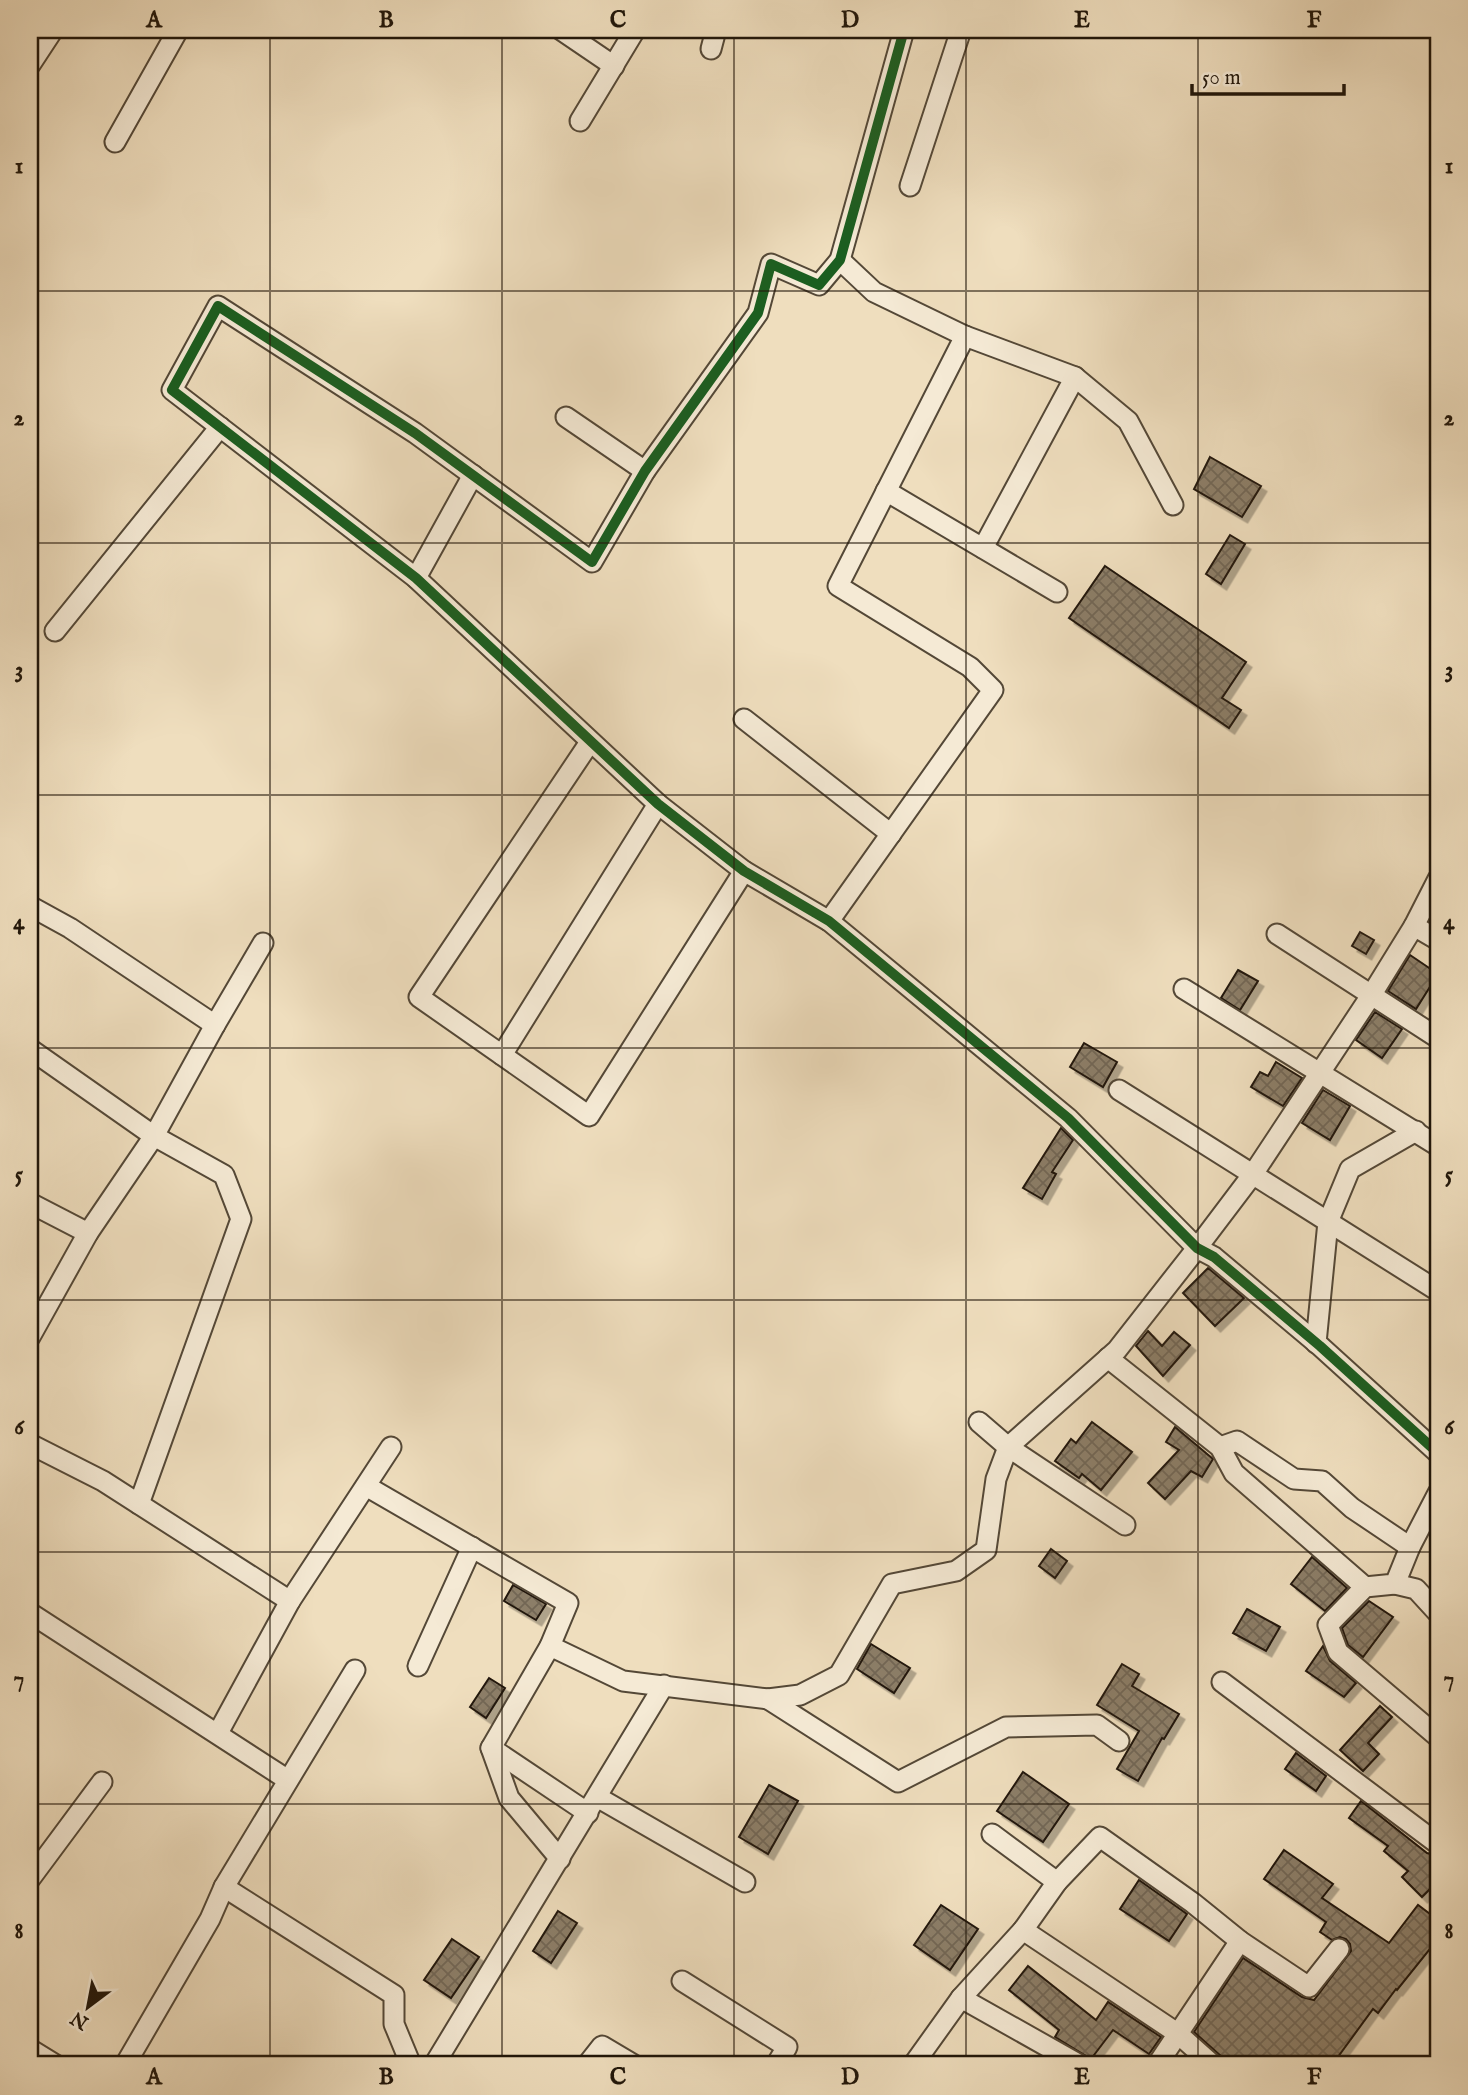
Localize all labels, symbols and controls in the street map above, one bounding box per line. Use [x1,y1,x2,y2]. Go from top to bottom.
text: A [145,6,163,35]
text: B [378,6,394,35]
text: C [610,6,627,35]
text: D [841,6,859,35]
text: E [1074,6,1090,35]
text: F [1307,6,1322,35]
scale bar [1192,52,1344,96]
text: 50 m [1202,65,1241,92]
text: 1 [15,152,23,181]
text: 1 [1445,152,1453,181]
text: 2 [14,404,25,433]
text: 2 [1444,404,1455,433]
text: 3 [15,656,23,685]
text: 3 [1445,656,1453,685]
text: 4 [13,908,25,937]
text: 4 [1443,908,1455,937]
text: 5 [15,1161,24,1190]
text: 5 [1445,1161,1454,1190]
text: 6 [14,1413,25,1442]
text: 6 [1444,1413,1455,1442]
text: 7 [14,1665,24,1694]
text: 7 [1444,1665,1454,1694]
text: 8 [14,1917,24,1946]
text: 8 [1444,1917,1454,1946]
north arrow [52,1972,122,2042]
text: N [66,2005,94,2035]
text: A [145,2063,163,2092]
text: B [378,2063,394,2092]
text: C [610,2063,627,2092]
text: D [841,2063,859,2092]
text: E [1074,2063,1090,2092]
text: F [1307,2063,1322,2092]

